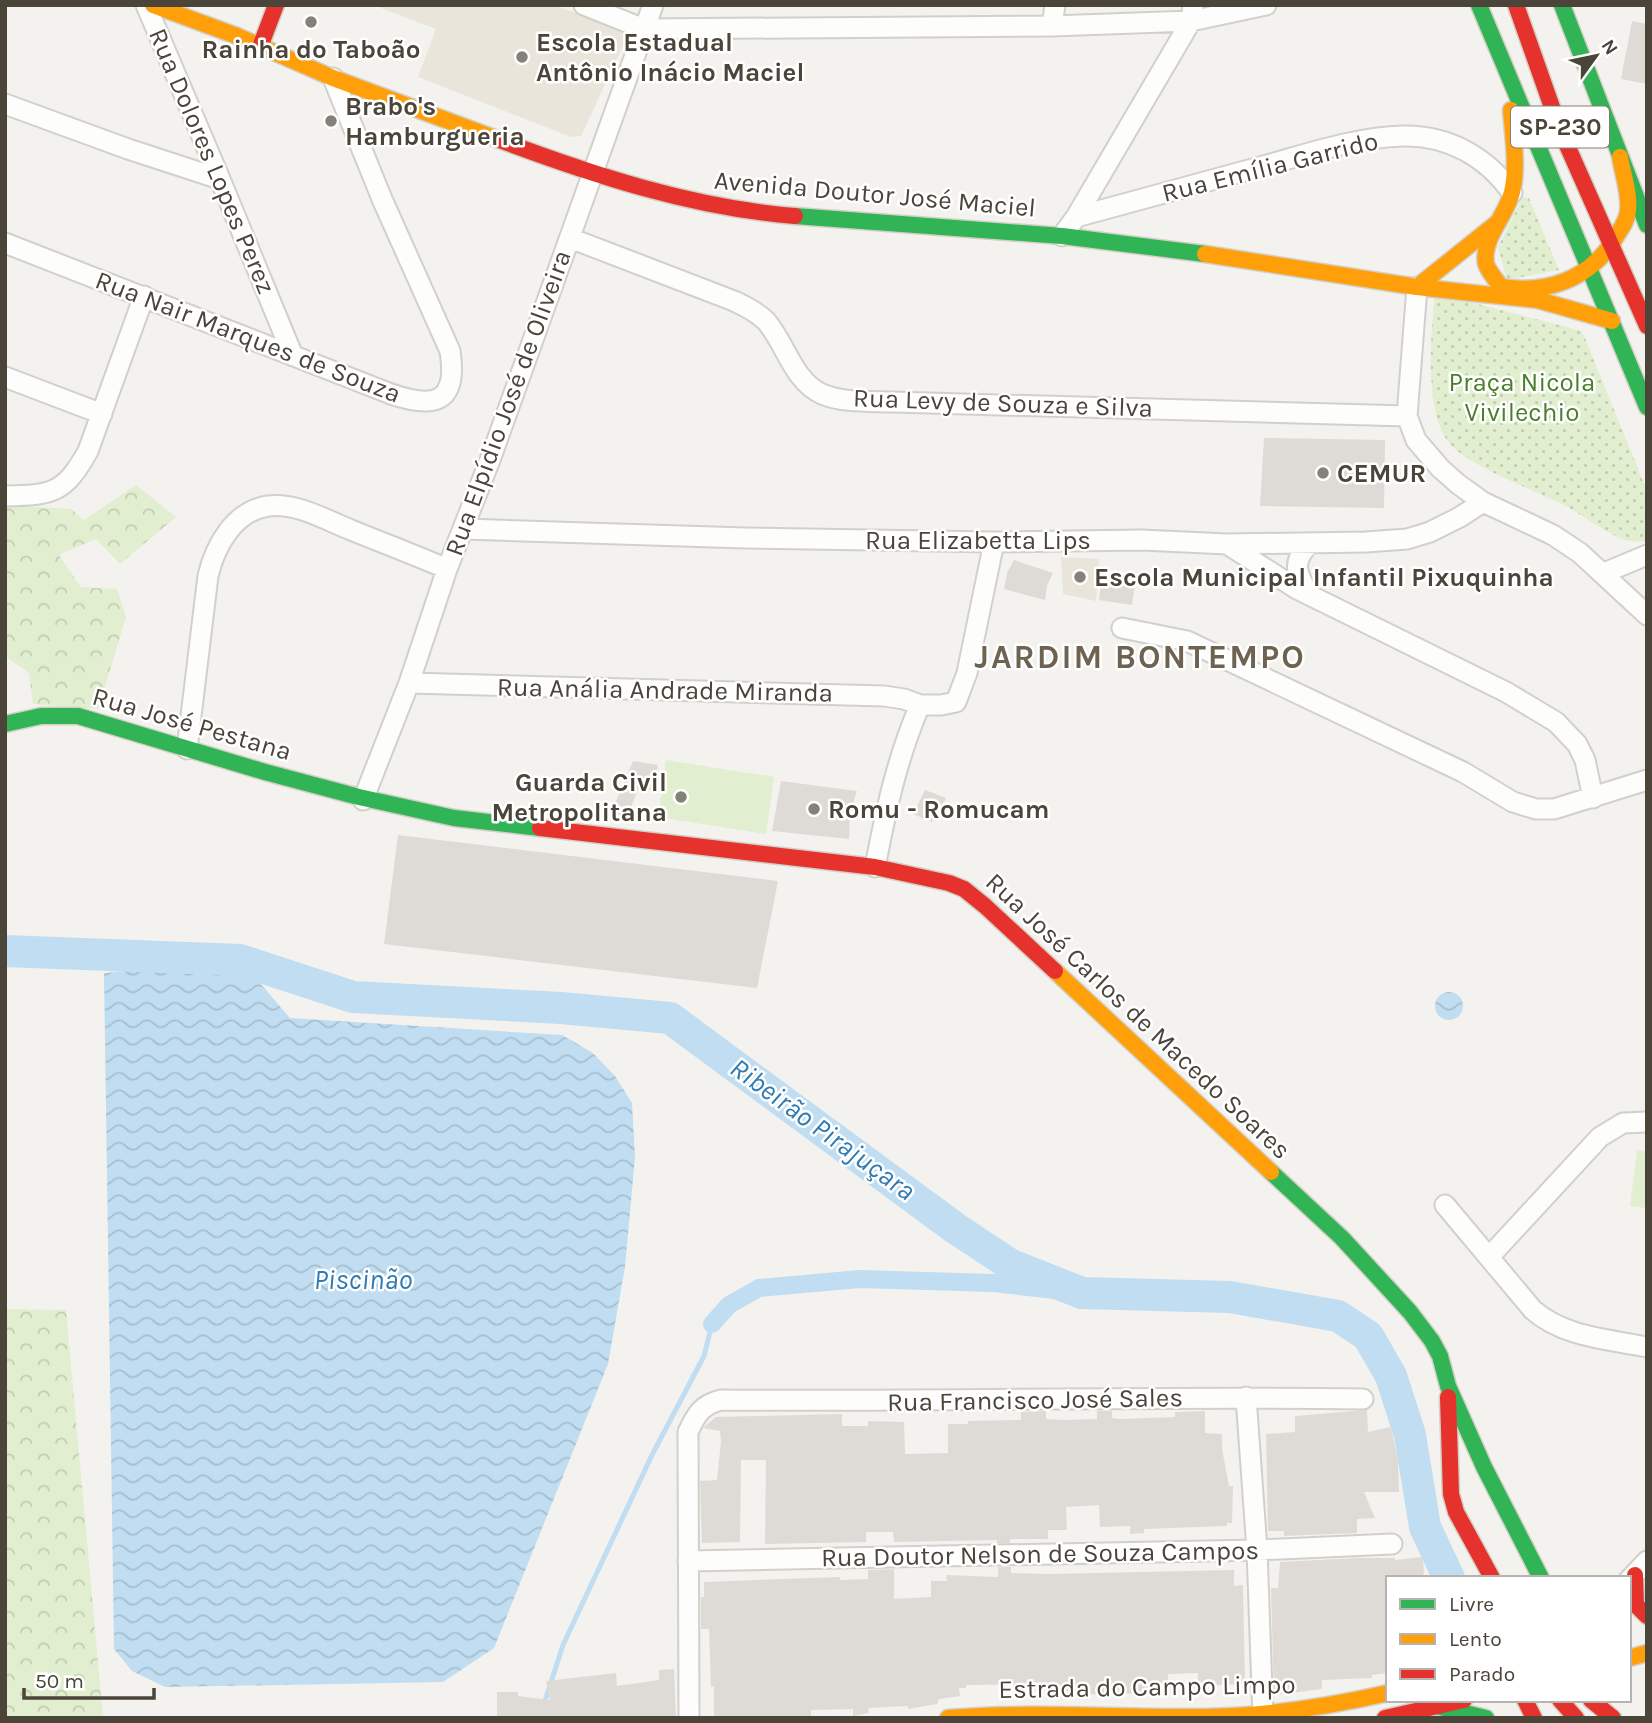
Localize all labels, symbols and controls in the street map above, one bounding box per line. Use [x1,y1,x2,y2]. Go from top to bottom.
marker: Rainha do Taboão [303,14,319,30]
north arrow [1561,21,1631,91]
street label: Rua Dolores Lopes Perez [142,24,282,298]
place label: Escola Estadual Antônio Inácio Maciel [536,27,804,88]
place label: Rainha do Taboão [201,34,421,65]
text: N [1596,36,1622,59]
marker: Escola Estadual Antônio Inácio Maciel [514,49,530,65]
place label: Brabo's Hamburgueria [345,91,525,152]
road number: SP-230 [1511,106,1609,148]
marker: Brabo's Hamburgueria [323,113,339,129]
street label: Rua Emília Garrido [1159,125,1381,209]
street label: Avenida Doutor José Maciel [713,164,1037,224]
street label: Rua Elpídio José de Oliveira [438,246,578,560]
street label: Rua Nair Marques de Souza [91,264,405,410]
park label: Praça Nicola Vivilechio [1449,367,1595,428]
street label: Rua Levy de Souza e Silva [853,382,1153,424]
place label: CEMUR [1337,458,1426,489]
marker: CEMUR [1315,465,1331,481]
street label: Rua Elizabetta Lips [865,525,1091,556]
place label: Escola Municipal Infantil Pixuquinha [1094,562,1554,593]
marker: Escola Municipal Infantil Pixuquinha [1072,569,1088,585]
district label: JARDIM BONTEMPO [974,638,1306,676]
street label: Rua Anália Andrade Miranda [497,672,833,708]
street label: Rua José Pestana [89,681,295,767]
place label: Guarda Civil Metropolitana [491,767,667,828]
marker: Guarda Civil Metropolitana [673,789,689,805]
place label: Romu - Romucam [828,794,1049,825]
marker: Romu - Romucam [806,801,822,817]
street label: Rua José Carlos de Macedo Soares [979,866,1297,1166]
water label: Ribeirão Pirajuçara [724,1051,922,1207]
water label: Piscinão [314,1263,412,1296]
street label: Rua Francisco José Sales [887,1382,1183,1418]
street label: Rua Doutor Nelson de Souza Campos [821,1535,1259,1573]
legend [1386,1576,1631,1702]
text: Livre [1449,1592,1494,1616]
text: Lento [1449,1627,1502,1651]
scale bar [24,1656,154,1700]
text: Parado [1449,1662,1515,1686]
text: 50 m [35,1669,84,1693]
street label: Estrada do Campo Limpo [998,1669,1296,1705]

